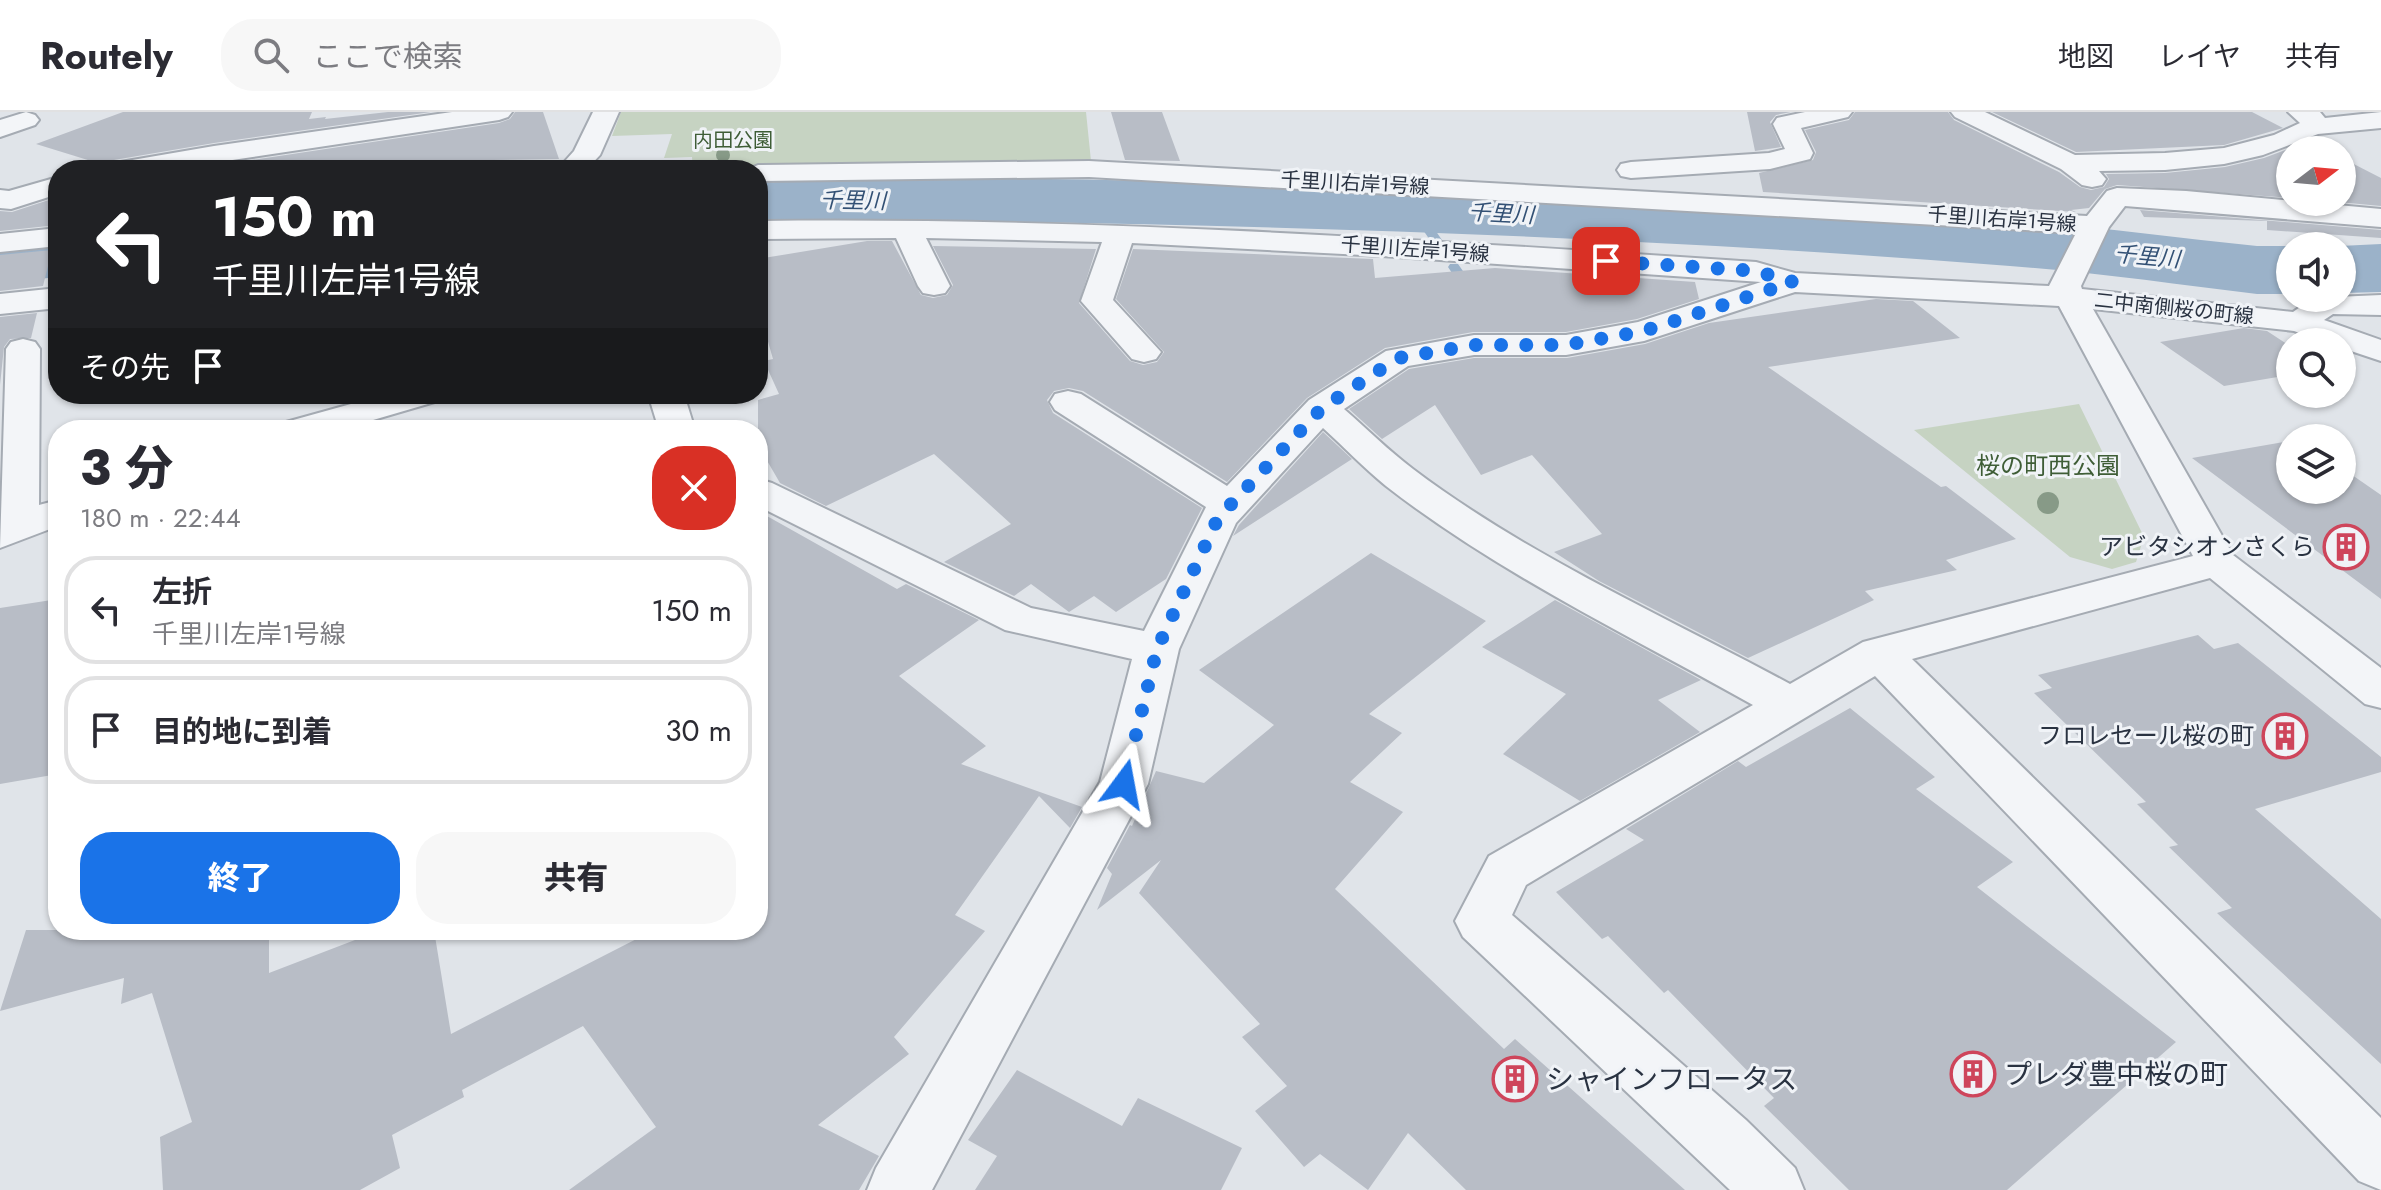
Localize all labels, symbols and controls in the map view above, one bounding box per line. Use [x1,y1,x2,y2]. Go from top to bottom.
search box [221,19,781,91]
text: Routely [40,28,173,83]
icon: search [249,33,293,77]
text: ここで検索 [313,35,463,78]
text: 地図 [2058,36,2114,77]
text: レイヤ [2158,36,2241,77]
text: 共有 [2285,36,2341,77]
park label: 内田公園 [693,126,773,155]
north arrow [2276,136,2356,216]
map controls [2276,136,2356,504]
street label: 千里川右岸1号線 [1280,165,1430,202]
text: 150 m [212,176,376,257]
water label: 千里川 [820,183,888,217]
icon: left [80,192,184,296]
water label: 千里川 [1467,195,1537,231]
street label: 千里川右岸1号線 [1927,200,2077,239]
pin [1572,227,1640,295]
street label: 千里川左岸1号線 [1340,230,1490,269]
button: sound [2276,232,2356,312]
water label: 千里川 [2113,237,2183,275]
icon: arrive [1584,239,1628,283]
text: 千里川左岸1号線 [212,254,480,306]
street label: 二中南側桜の町線 [2093,286,2255,331]
button: search [2276,328,2356,408]
icon: arrive [186,344,230,388]
text: その先 [80,346,170,389]
button: layers [2276,424,2356,504]
text: 3 分 [80,434,173,503]
button: close [652,446,736,530]
park label: 桜の町西公園 [1976,448,2120,483]
text: 180 m · 22:44 [80,499,241,537]
building icon: アビタシオンさくら [2322,523,2370,571]
place label: アビタシオンさくら [2099,529,2315,564]
text: 左折 [152,570,212,613]
icon: left [84,588,128,632]
text: 150 m [651,589,732,632]
text: 千里川左岸1号線 [152,615,346,653]
icon: arrive [84,708,128,752]
text: 30 m [665,709,732,752]
text: 目的地に到着 [152,710,332,753]
building icon: フロレセール桜の町 [2261,712,2309,760]
place label: フロレセール桜の町 [2038,718,2254,753]
position arrow [1082,742,1166,826]
button: 終了 [80,832,400,924]
button: 共有 [416,832,736,924]
building icon: プレダ豊中桜の町 [1949,1050,1997,1098]
place label: プレダ豊中桜の町 [2004,1054,2228,1095]
building icon: シャインフロータス [1491,1055,1539,1103]
place label: シャインフロータス [1546,1059,1797,1100]

